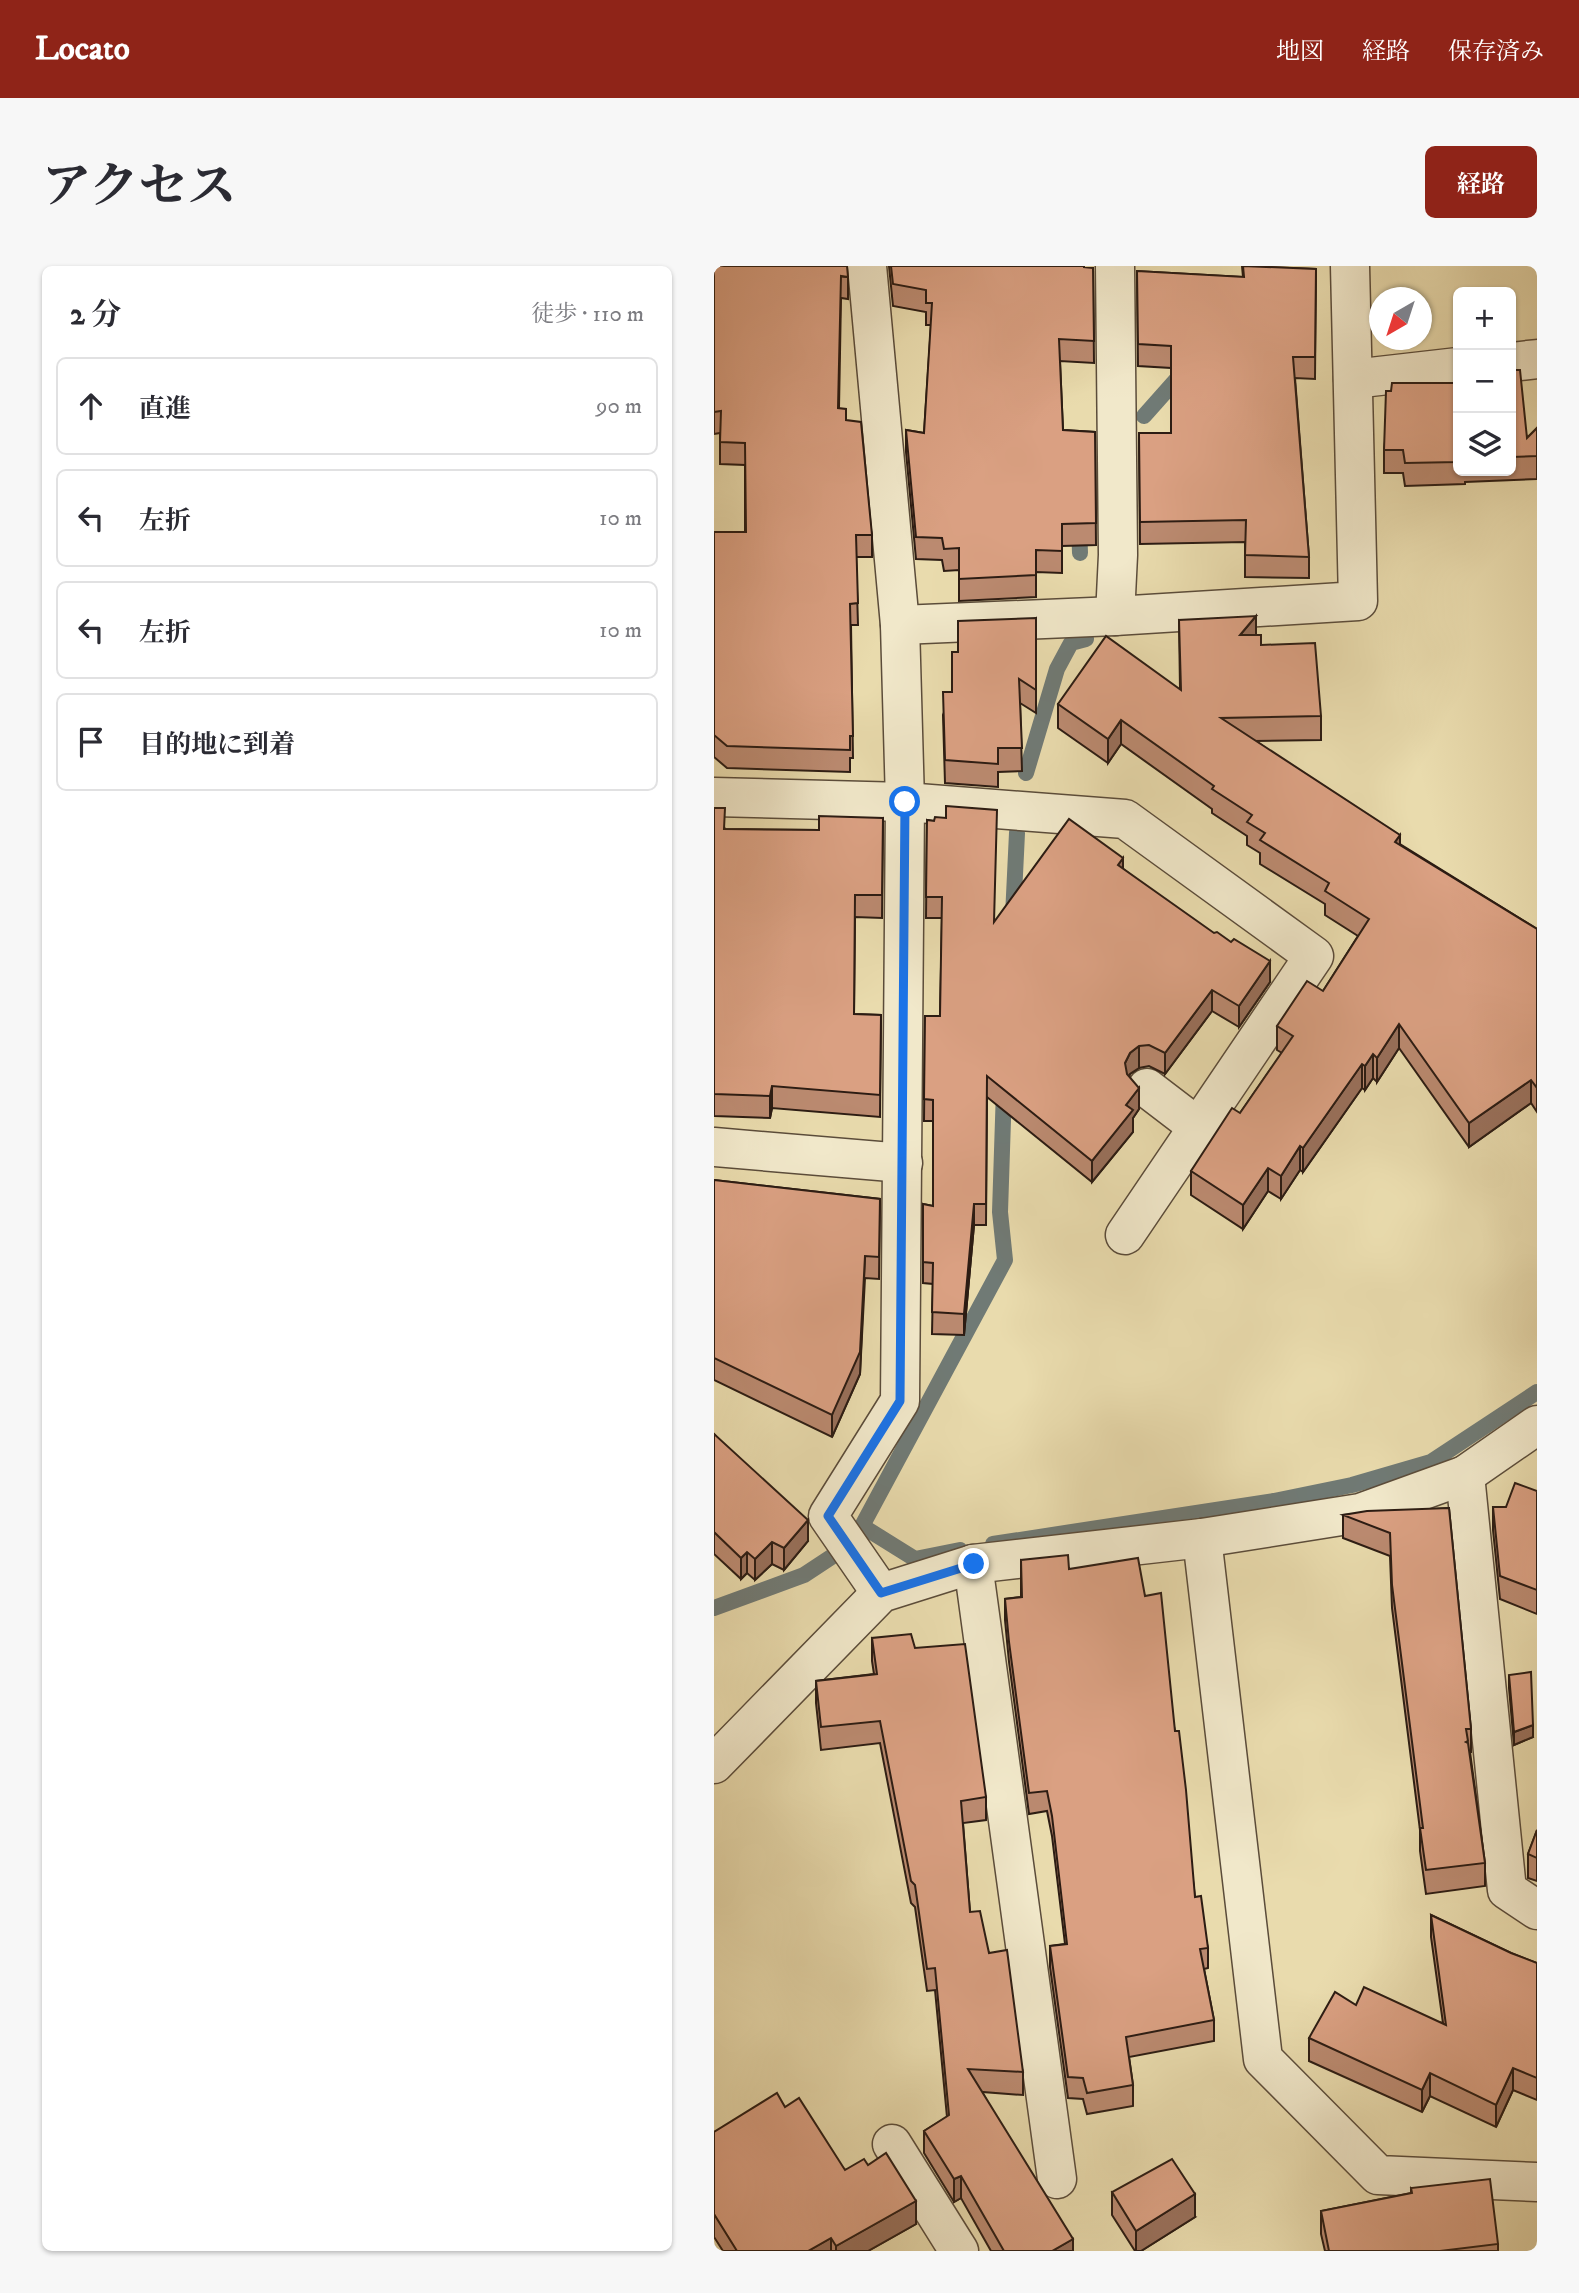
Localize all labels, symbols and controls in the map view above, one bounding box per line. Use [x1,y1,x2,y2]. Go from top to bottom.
text: Locato [35,29,130,70]
text: 地図 [1276,37,1324,67]
text: 経路 [1362,37,1410,67]
text: 保存済み [1448,37,1544,67]
button: 経路 [1425,146,1537,218]
text: アクセス [42,157,237,219]
north arrow [1369,287,1432,350]
map controls [1453,287,1516,476]
button: + [1453,287,1516,350]
text: 2 分 [70,297,121,334]
text: 徒歩 · 110 m [531,300,644,329]
button: − [1453,350,1516,413]
icon: ahead [72,387,110,425]
text: 90 m [596,392,642,421]
text: 直進 [139,393,191,426]
button: layers [1453,413,1516,476]
icon: left [72,499,110,537]
text: 10 m [599,504,642,533]
text: 左折 [139,505,191,538]
icon: left [72,611,110,649]
text: 10 m [599,616,642,645]
text: 左折 [139,617,191,650]
icon: arrive [72,723,110,761]
text: 目的地に到着 [139,729,295,762]
route start [889,786,920,817]
route end [958,1548,989,1579]

